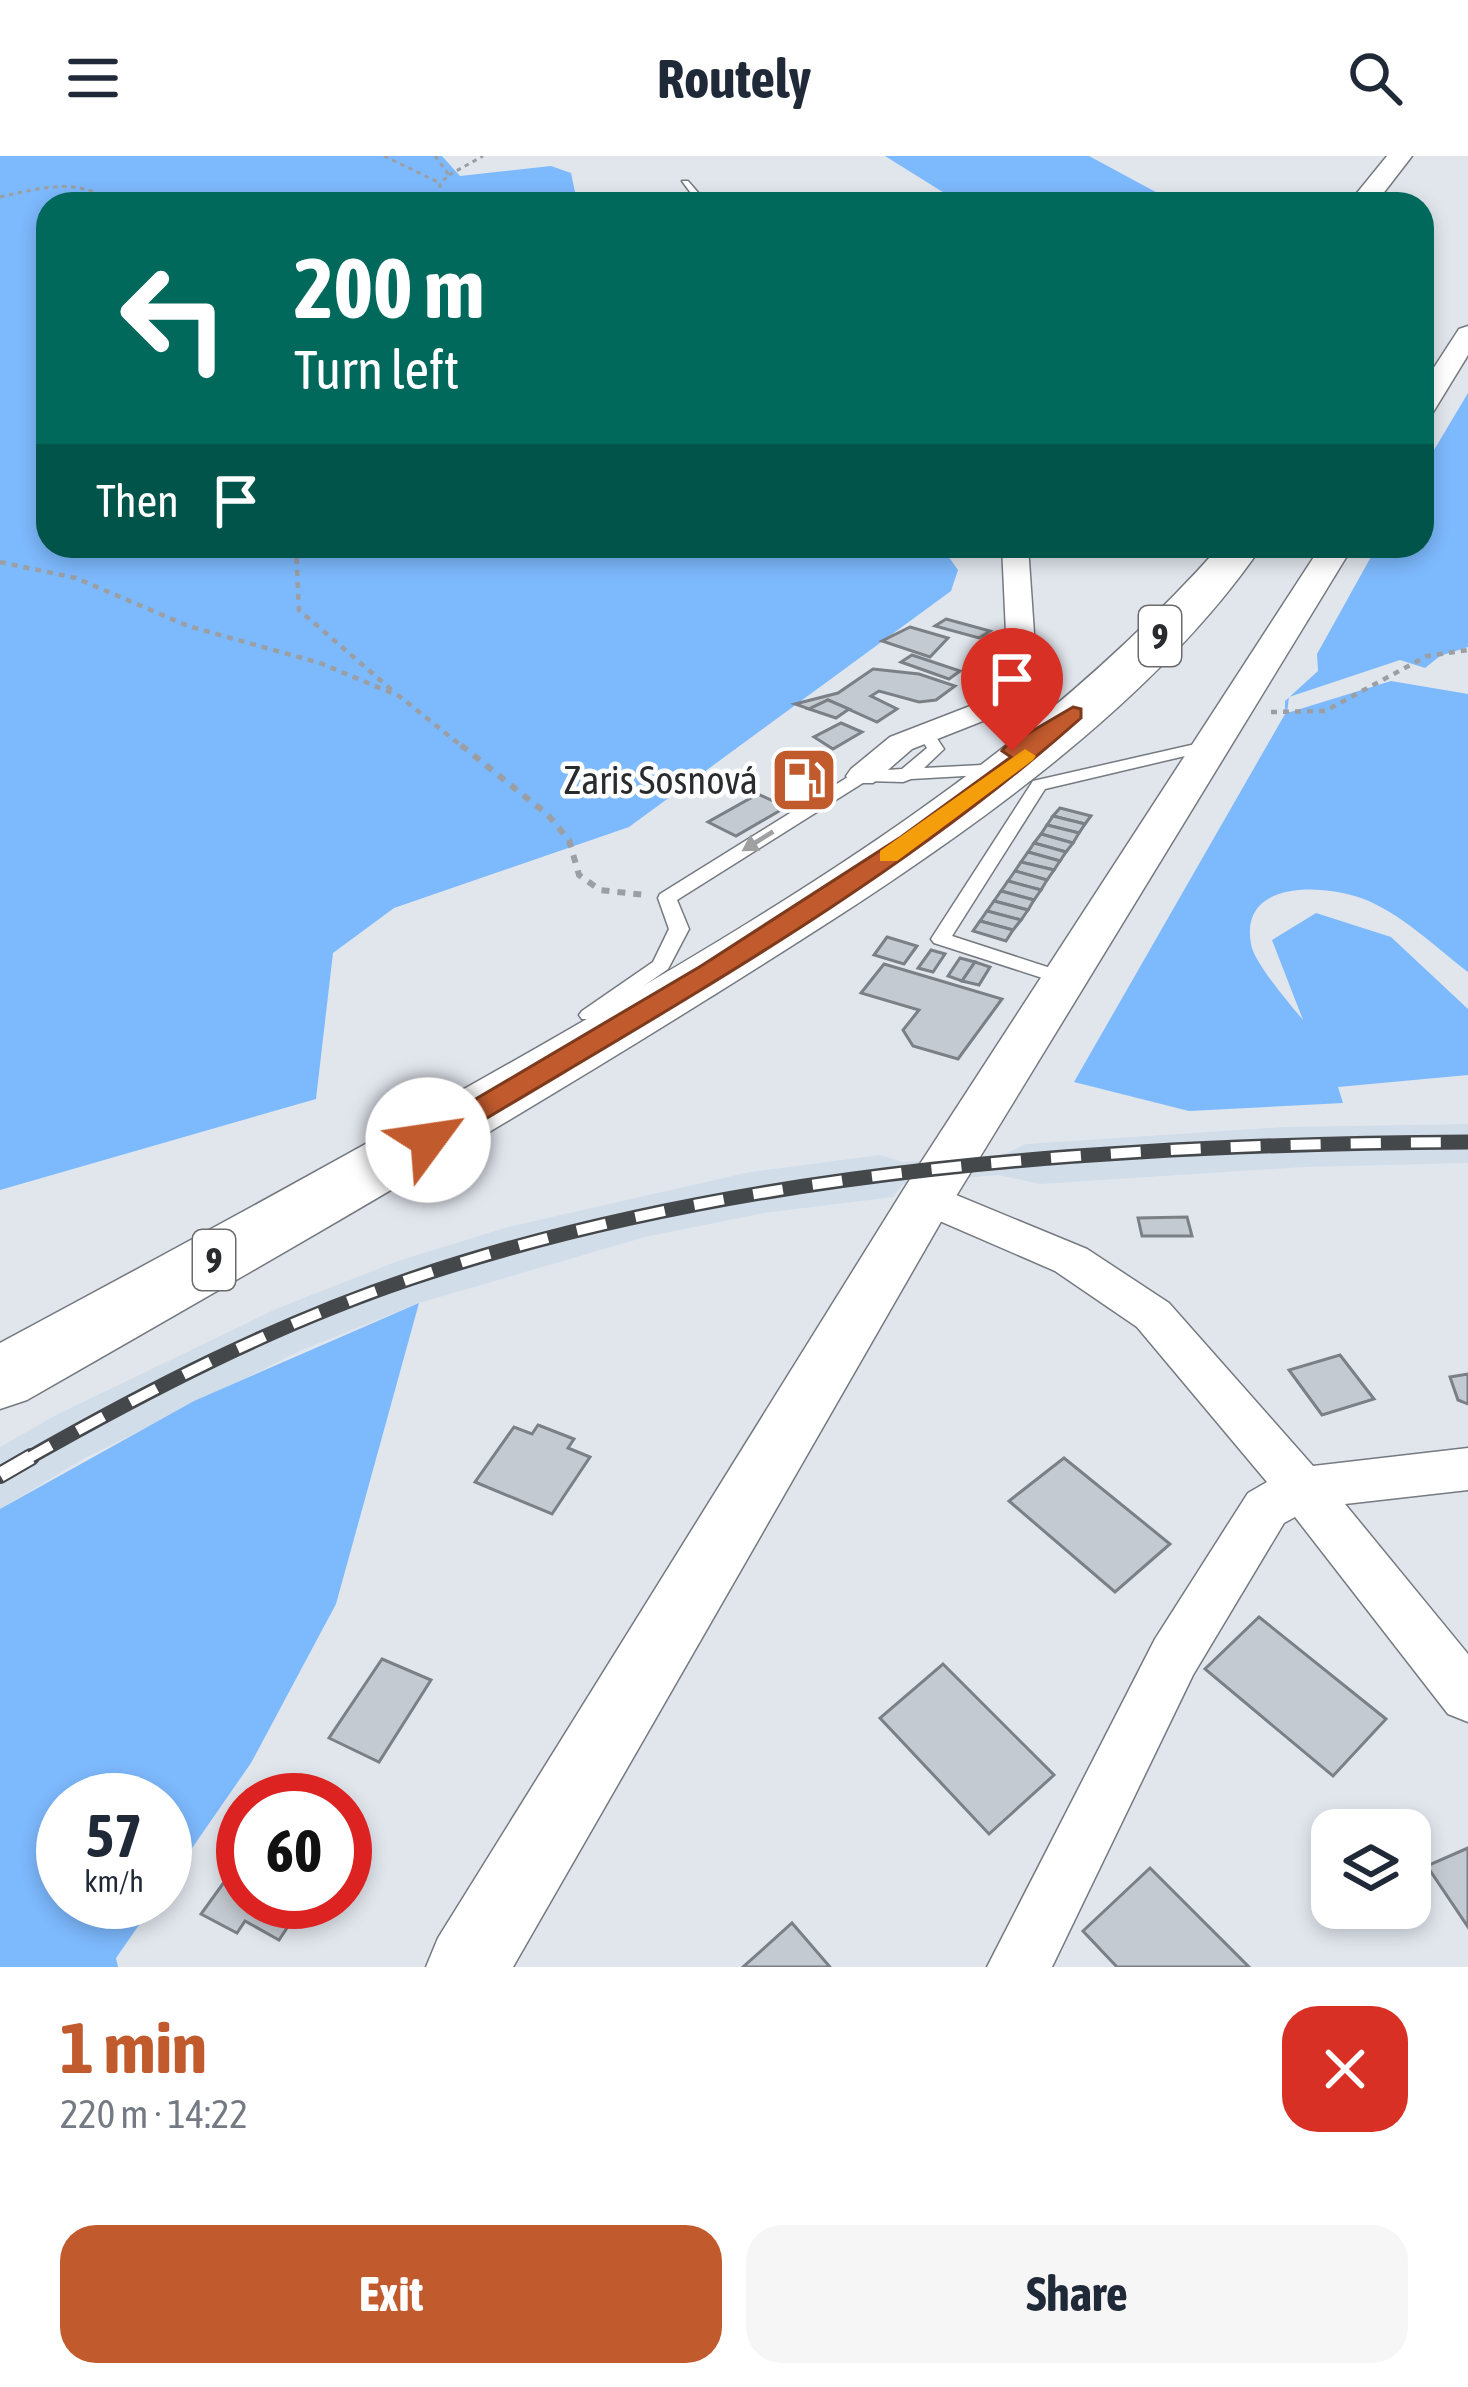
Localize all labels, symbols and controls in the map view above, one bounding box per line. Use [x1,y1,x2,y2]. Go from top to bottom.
icon: menu [60,45,126,111]
icon: search [1342,45,1408,111]
text: Routely [657,48,811,109]
icon: left [96,240,252,396]
text: 200 m [294,240,484,336]
text: Turn left [294,339,459,400]
icon: arrive [203,468,269,534]
text: Then [96,475,179,527]
road number: 9 [1139,606,1181,666]
pin [961,628,1063,751]
icon: arrive [979,646,1045,712]
fuel station icon: Zaris Sosnová [769,745,839,815]
place label: Zaris Sosnová [564,758,758,802]
one-way arrow [742,829,774,851]
position arrow [365,1077,491,1203]
road number: 9 [193,1230,235,1290]
speed limit sign: 60 [216,1773,372,1929]
text: 57 [86,1801,142,1870]
map controls [1311,1809,1431,1929]
button: layers [1311,1809,1431,1929]
text: km/h [84,1864,144,1898]
text: 1 min [60,2006,207,2088]
button: close [1282,2006,1408,2132]
text: 220 m · 14:22 [60,2092,248,2136]
button: Exit [60,2225,722,2363]
button: Share [746,2225,1408,2363]

